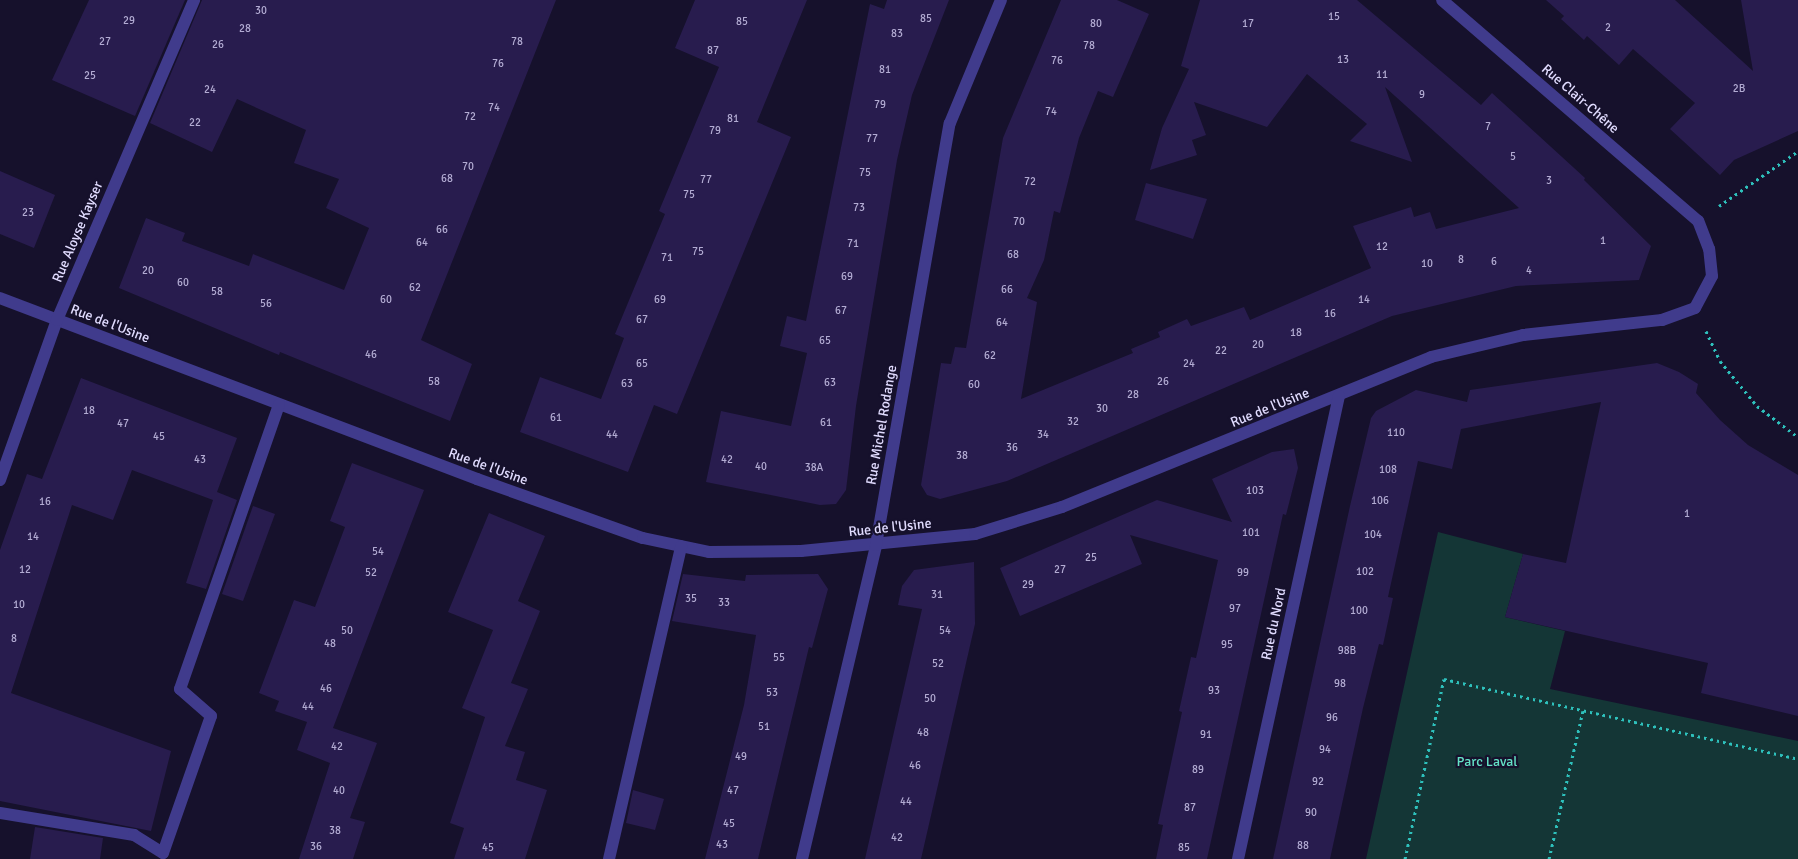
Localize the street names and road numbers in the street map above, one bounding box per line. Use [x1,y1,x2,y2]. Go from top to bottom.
street label: Rue Clair-Chêne [1538,61,1622,137]
street label: Rue Aloyse Kayser [49,179,107,285]
street label: Rue de l'Usine [68,301,152,347]
street label: Rue Michel Rodange [863,364,901,486]
street label: Rue de l'Usine [1228,385,1312,431]
street label: Rue de l'Usine [446,445,530,489]
street label: Rue de l'Usine [848,515,932,541]
street label: Rue du Nord [1258,586,1290,662]

